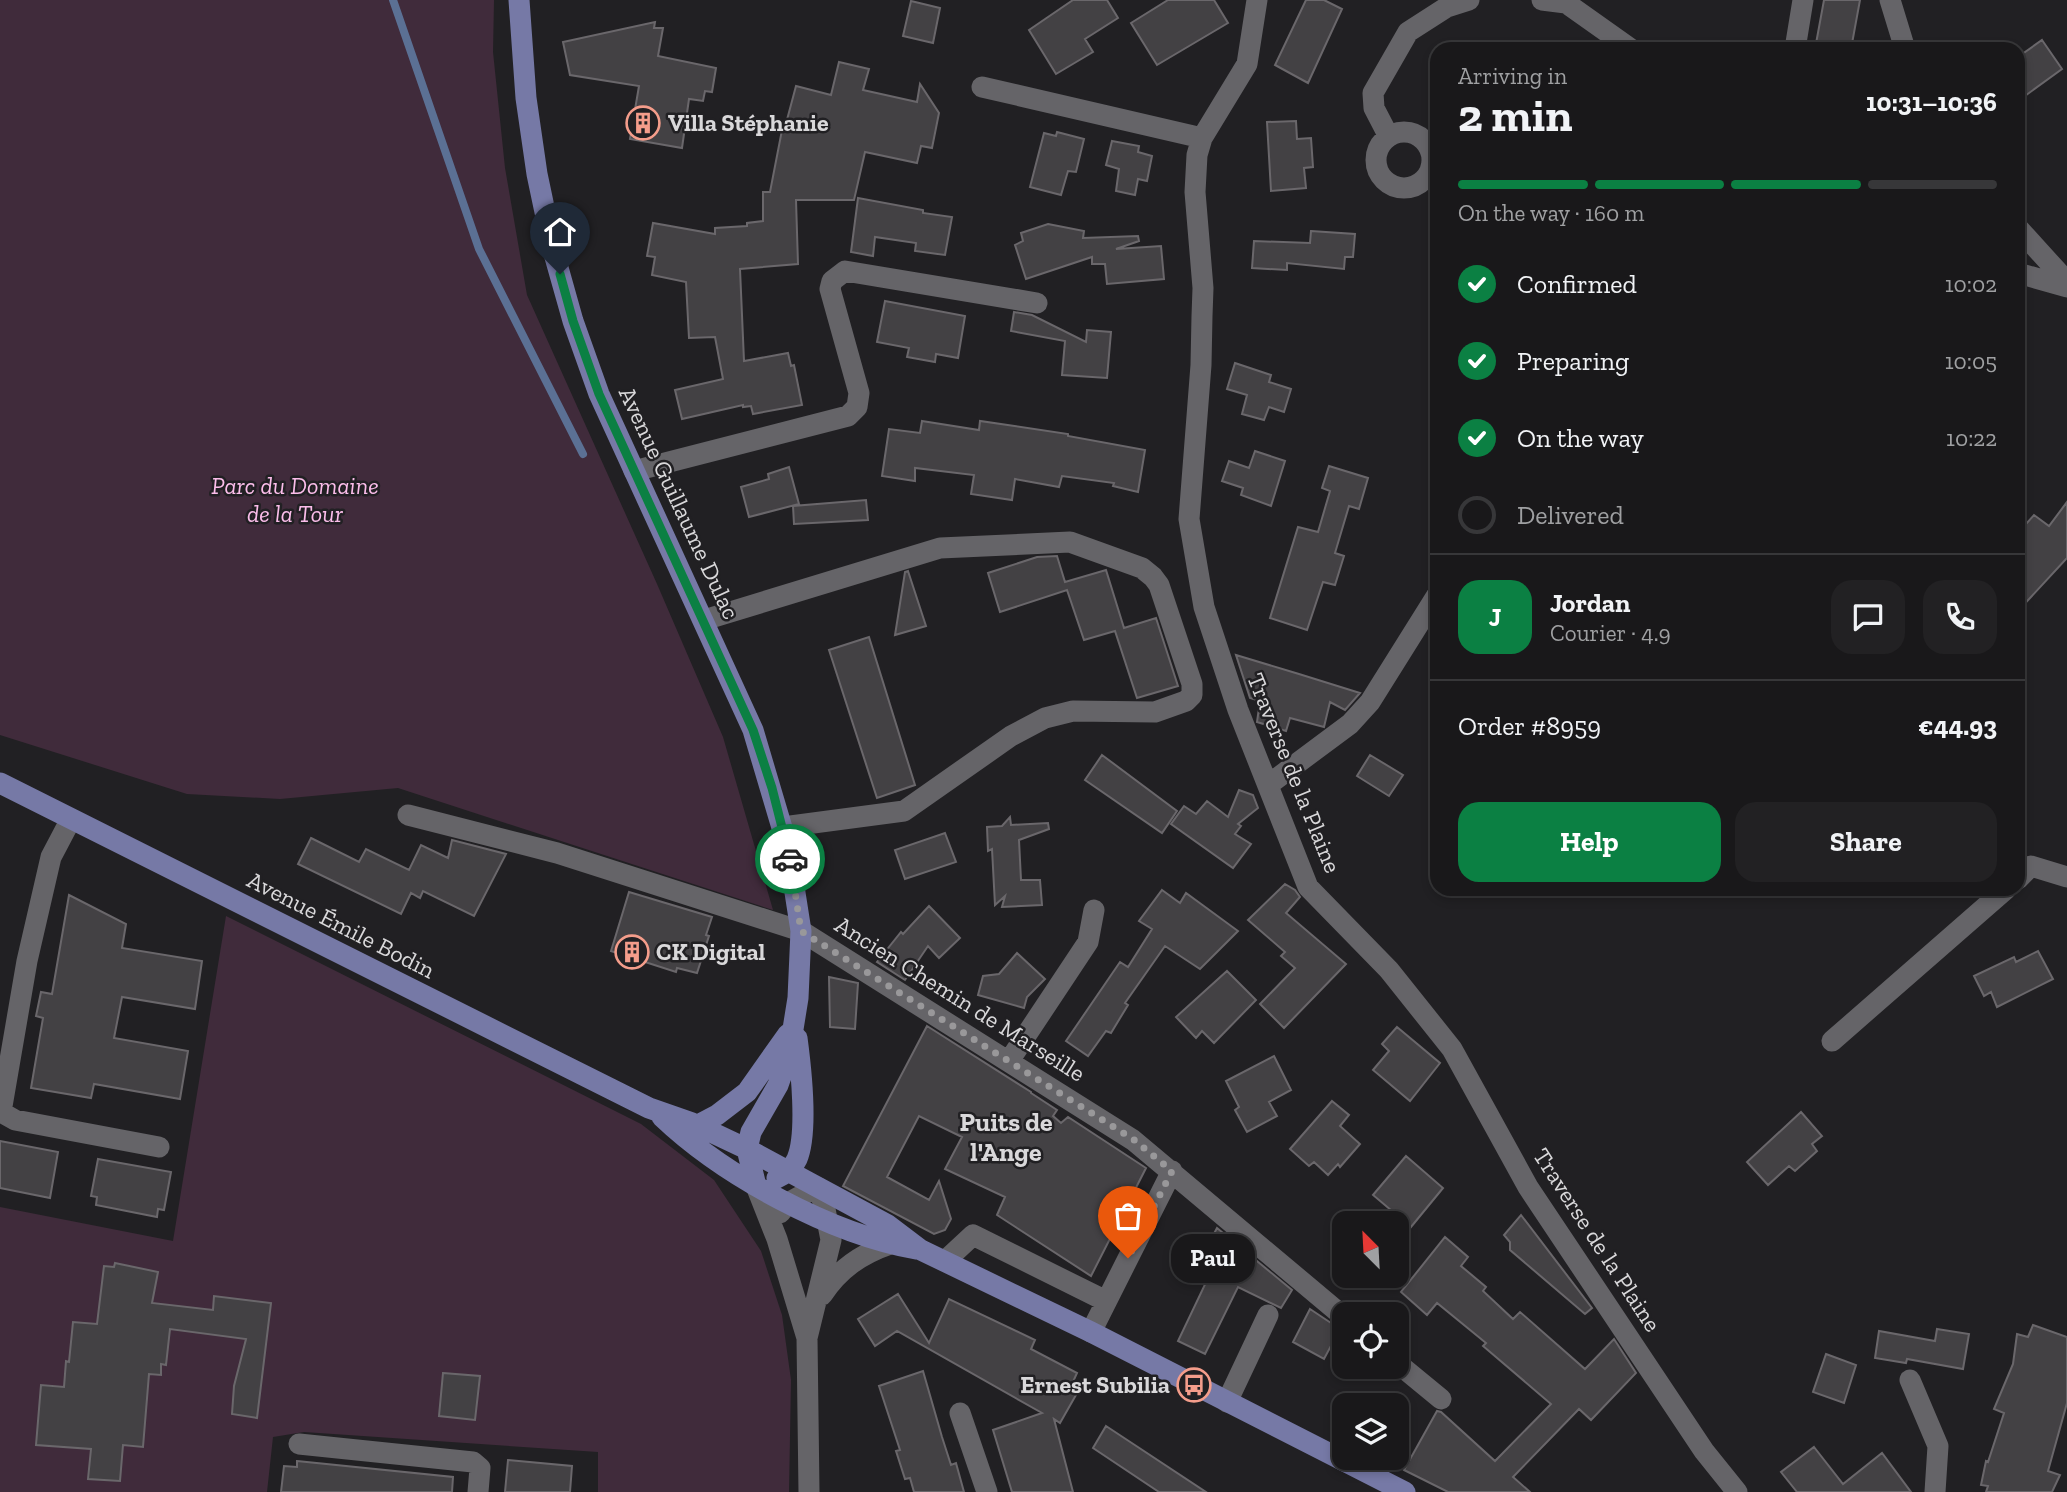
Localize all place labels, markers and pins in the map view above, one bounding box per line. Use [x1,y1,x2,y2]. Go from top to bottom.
building icon: Villa Stéphanie [624,104,662,142]
place label: Villa Stéphanie [668,108,829,137]
pin [530,202,590,274]
building icon: CK Digital [613,933,651,971]
place label: CK Digital [656,937,766,966]
pin [1098,1186,1158,1258]
callout: Paul [1170,1234,1254,1282]
bus stop icon: Ernest Subilia [1175,1366,1213,1404]
place label: Ernest Subilia [1020,1370,1170,1399]

